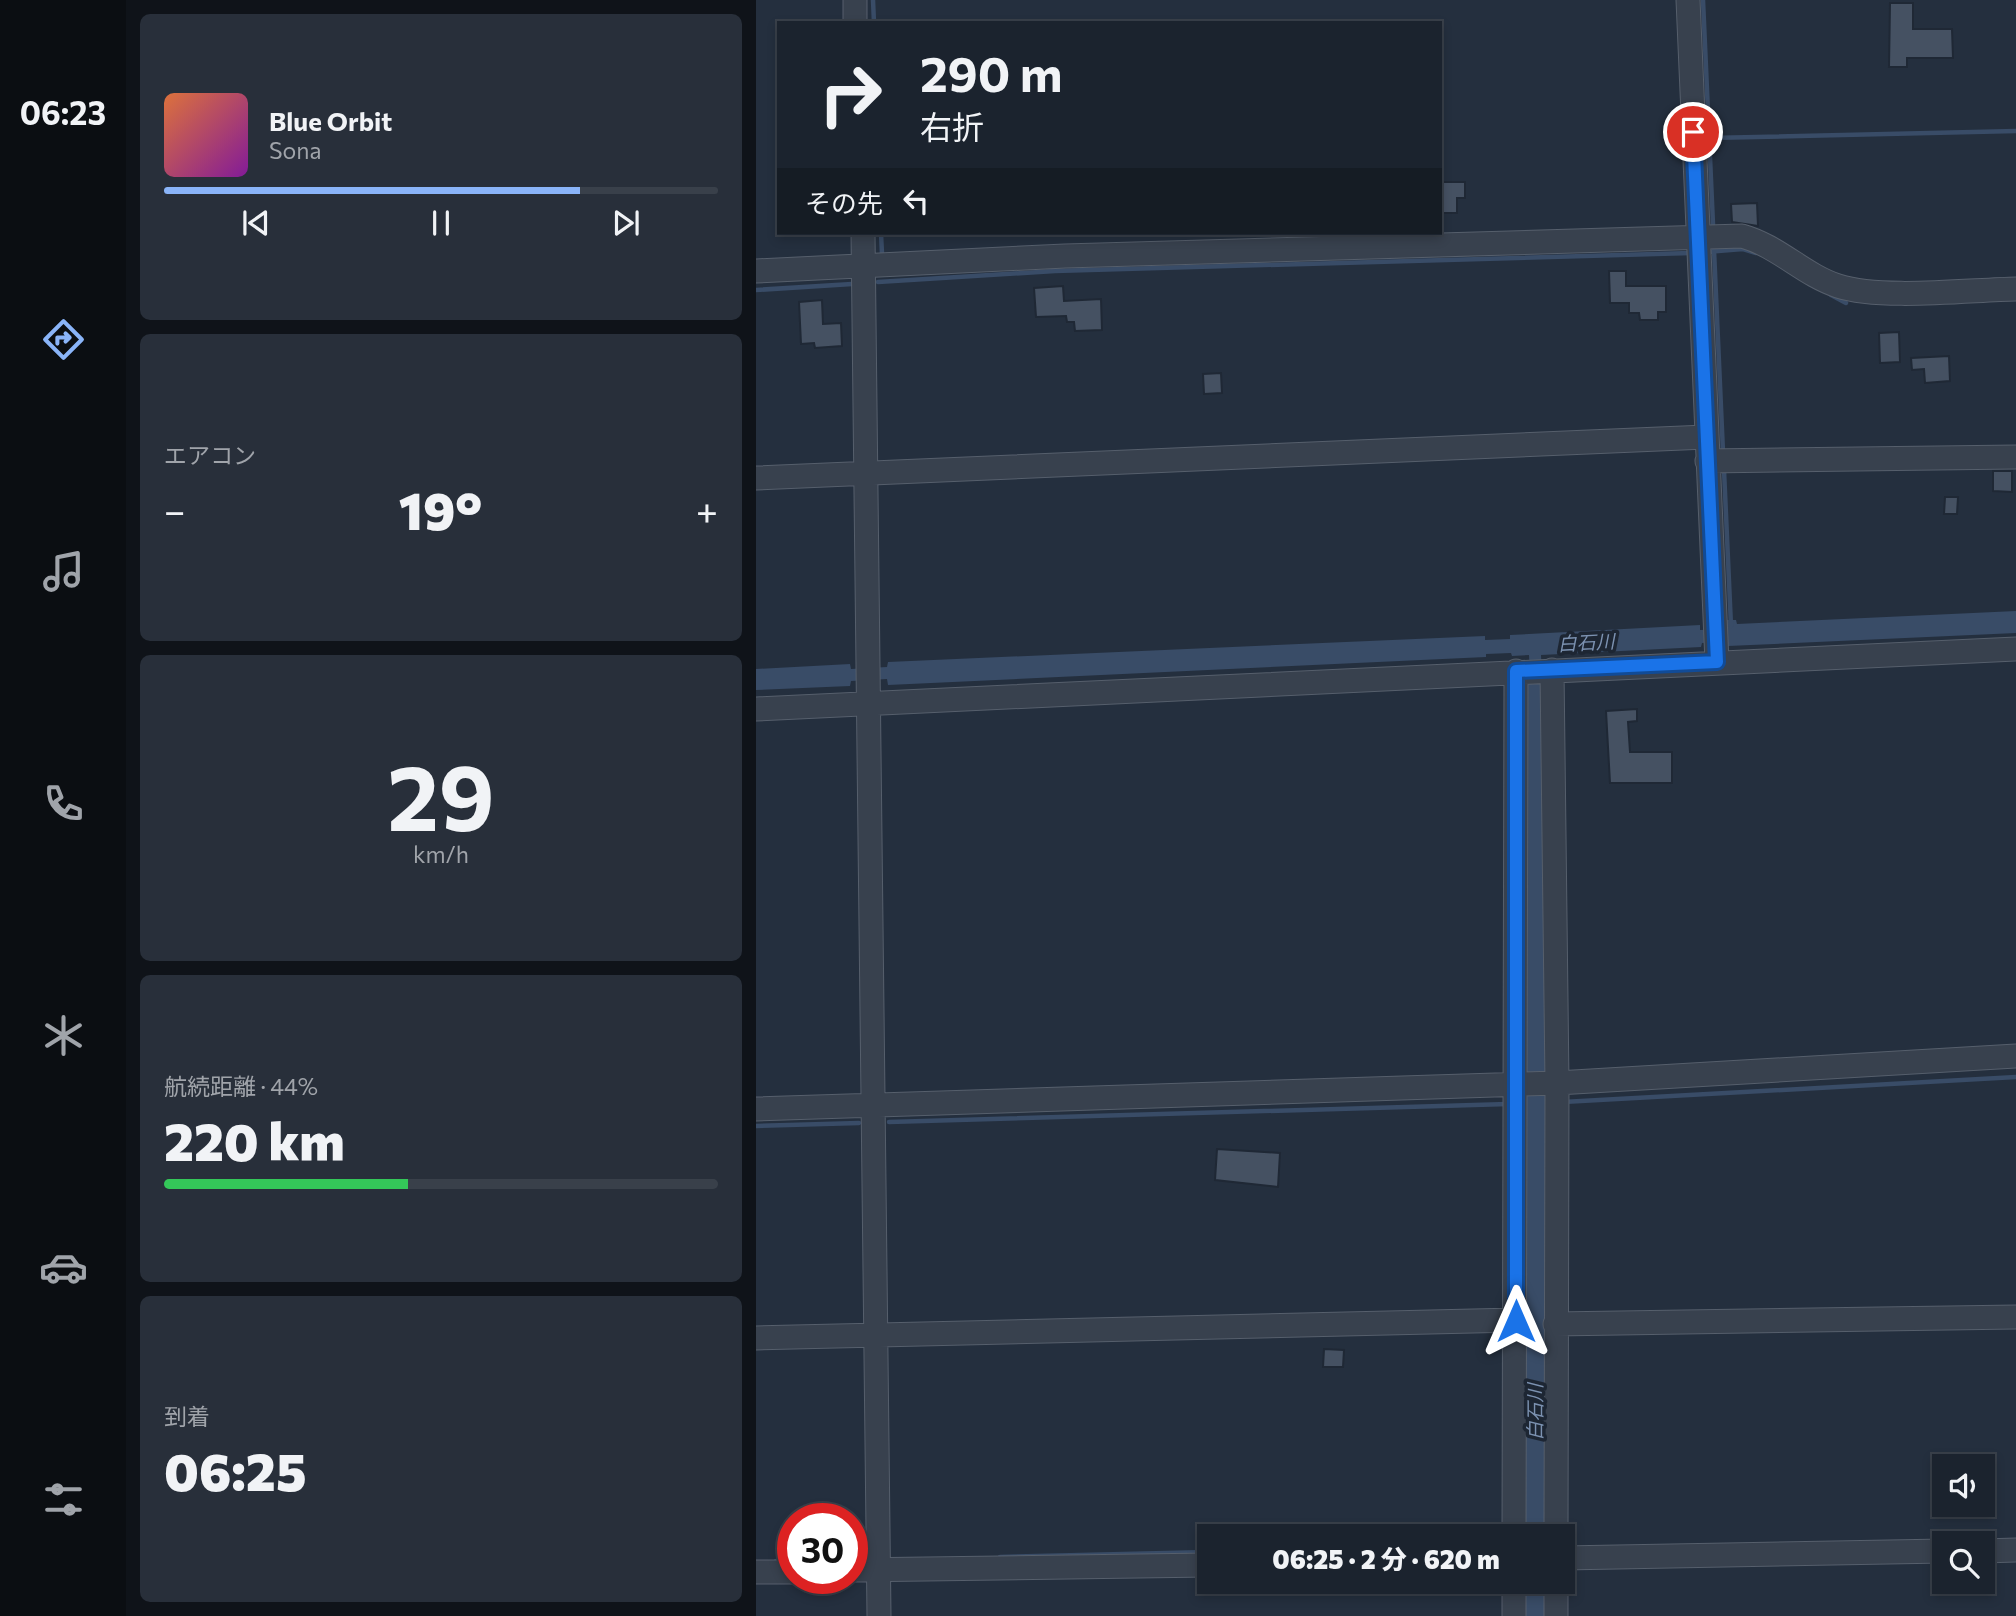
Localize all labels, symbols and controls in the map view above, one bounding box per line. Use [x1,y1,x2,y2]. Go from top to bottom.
text: 290 m [920,42,1062,102]
icon: right [805,49,896,140]
text: 06:23 [20,92,106,132]
pin [1663,102,1723,162]
text: Blue Orbit [269,105,392,136]
text: 右折 [920,106,984,146]
icon: arrive [1674,113,1712,151]
text: Sona [269,136,321,164]
icon: left [897,182,935,220]
text: その先 [805,187,883,218]
icon: previous [237,204,275,242]
icon: pause [422,204,460,242]
icon: next [607,204,645,242]
icon: directions [39,315,88,364]
text: エアコン [164,441,256,469]
text: 19° [399,477,482,541]
text: − [164,486,186,533]
text: + [696,486,718,533]
icon: music [39,547,88,596]
water label: 白石川 [1557,629,1617,655]
text: 29 [387,738,495,850]
icon: phone [39,779,88,828]
text: km/h [413,840,469,868]
icon: climate [39,1011,88,1060]
text: 航続距離 · 44% [164,1072,318,1100]
text: 220 km [164,1108,345,1172]
icon: car [39,1243,88,1292]
position arrow [1479,1284,1553,1358]
water label: 白石川 [1523,1382,1546,1441]
text: 到着 [164,1402,210,1430]
text: 06:25 [164,1438,306,1502]
map controls [1932,1454,1995,1594]
button: sound [1932,1454,1995,1517]
icon: filters [39,1475,88,1524]
speed limit sign: 30 [777,1503,868,1594]
button: search [1932,1531,1995,1594]
text: 06:25 · 2 分 · 620 m [1272,1543,1500,1574]

